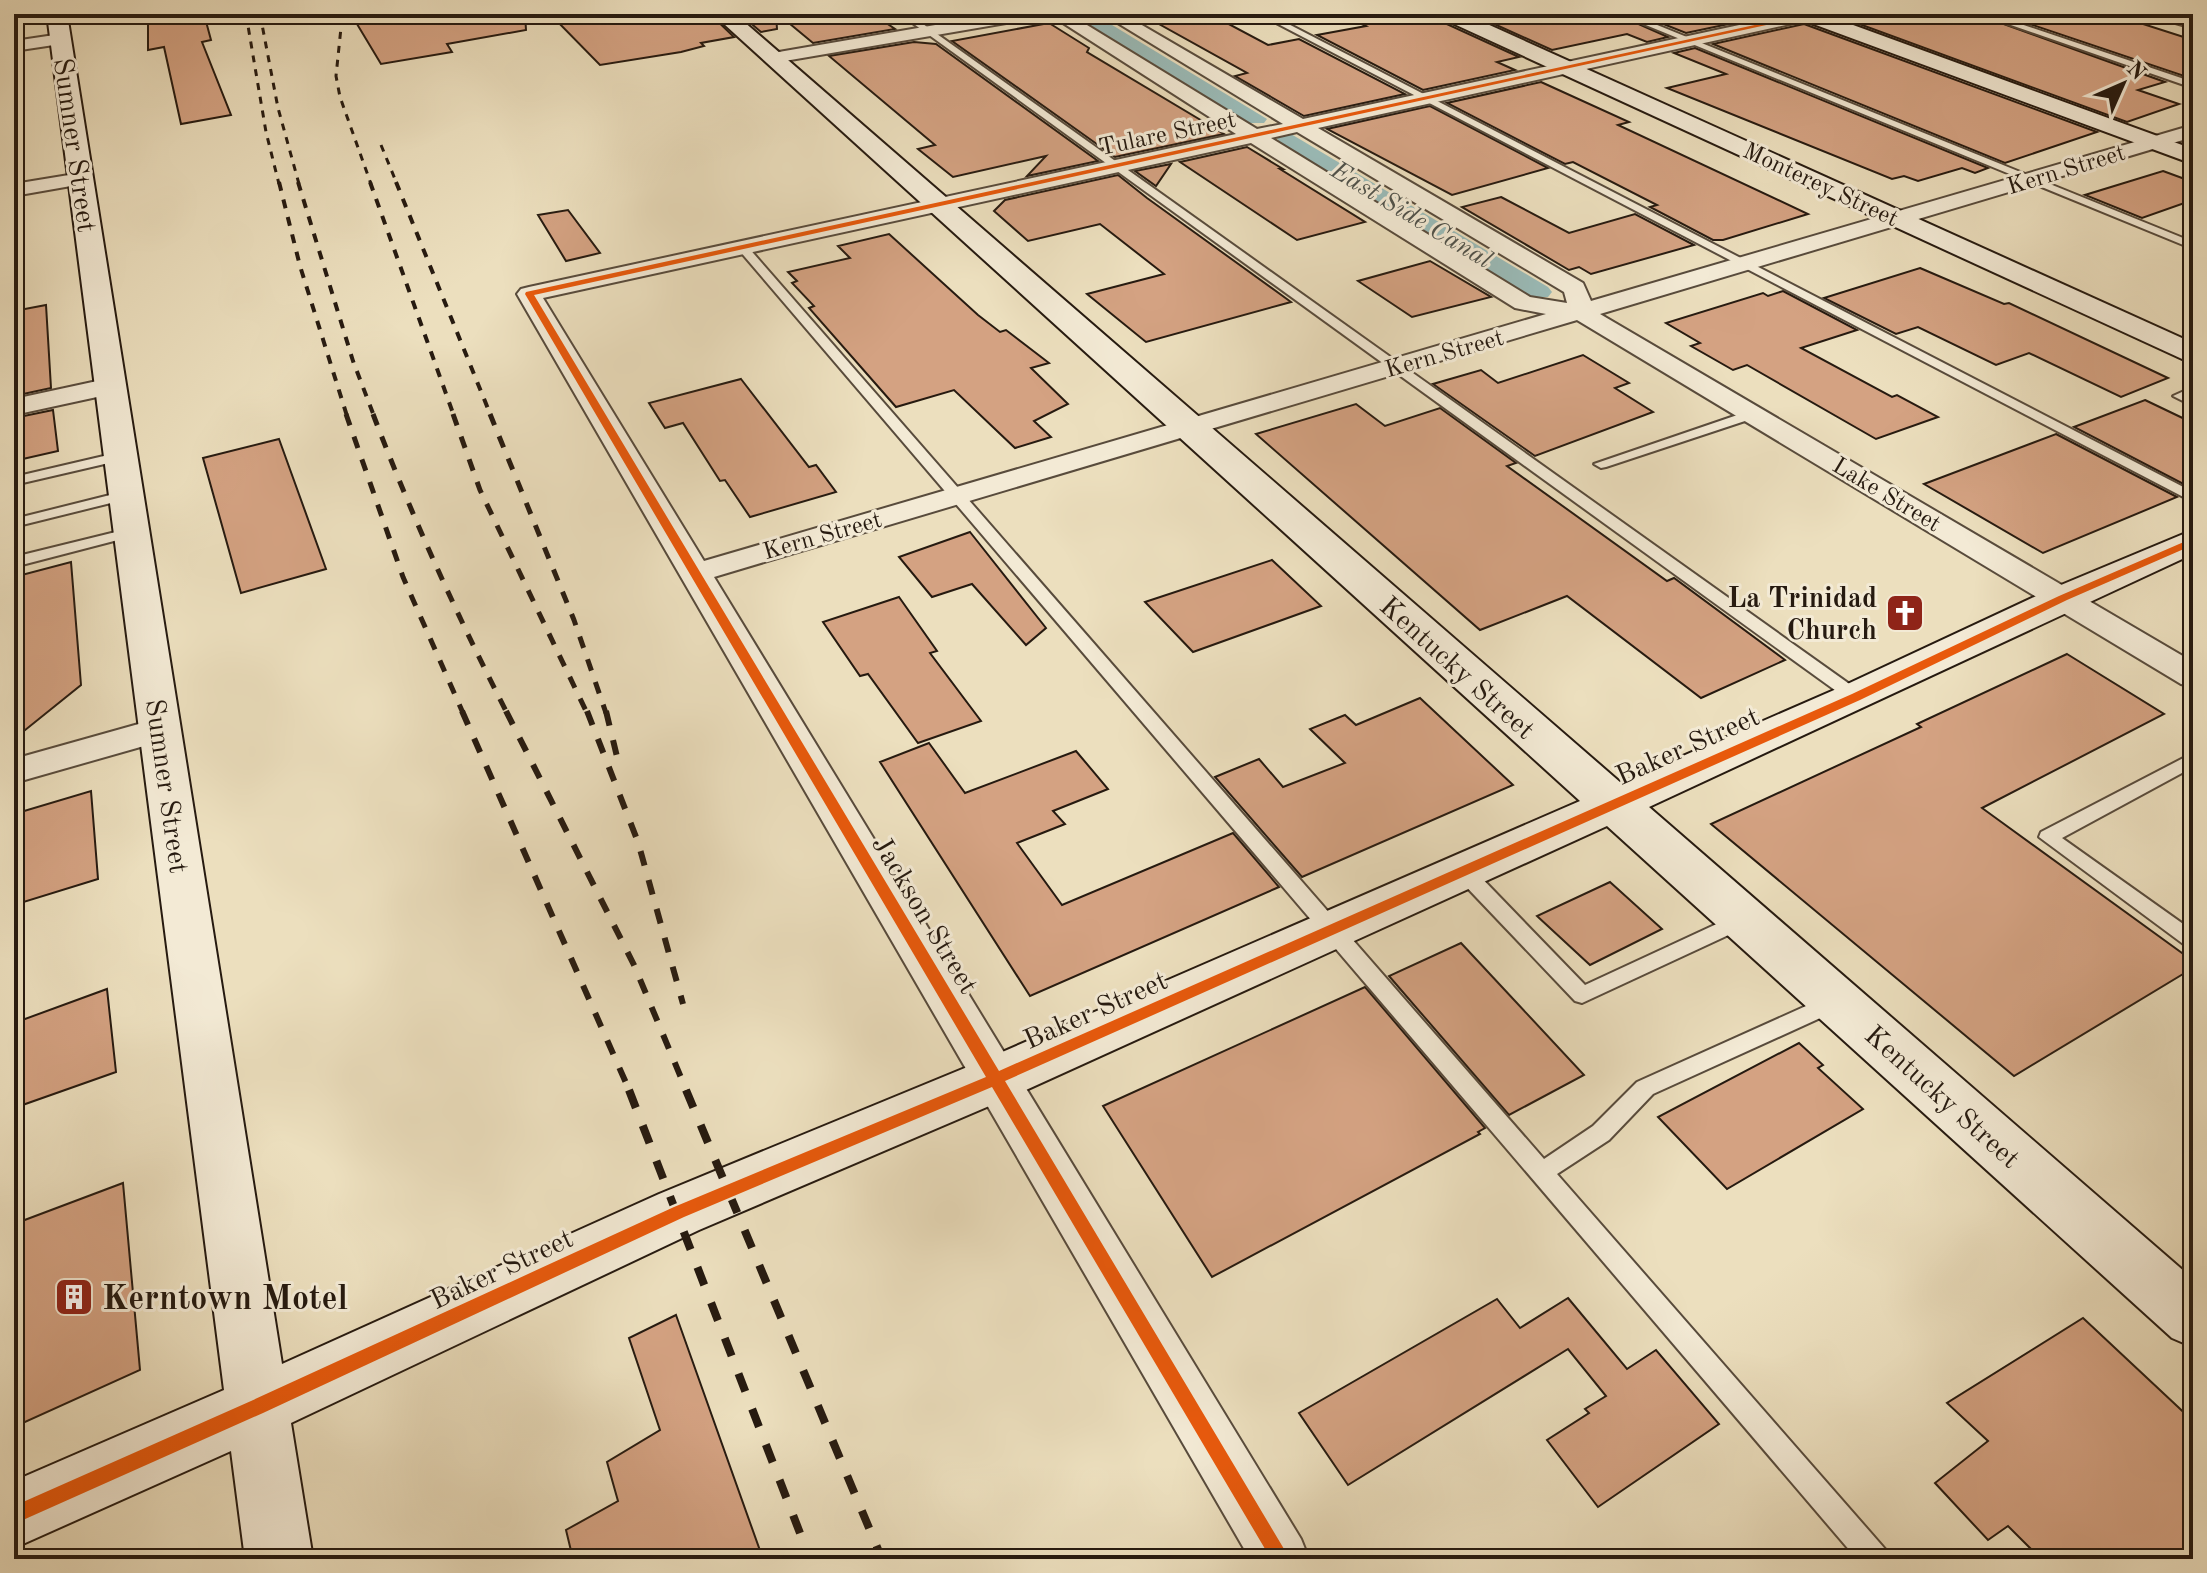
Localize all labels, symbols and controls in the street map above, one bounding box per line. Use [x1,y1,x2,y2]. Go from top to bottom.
north arrow [2083,44,2163,124]
street label: Sumner Street [47,56,99,235]
text: N [2122,58,2150,85]
street label: Tulare Street [1097,109,1238,161]
street label: Monterey Street [1739,139,1902,232]
street label: Kern Street [2005,142,2129,200]
water label: East Side Canal [1325,157,1496,274]
street label: Kern Street [1382,327,1507,383]
street label: Lake Street [1828,454,1944,537]
street label: Kern Street [760,509,885,565]
place label: La Trinidad Church [1727,586,1877,646]
church icon: La Trinidad Church [1884,592,1926,634]
street label: Kentucky Street [1373,593,1539,746]
street label: Sumner Street [139,697,191,876]
street label: Baker Street [1612,704,1764,792]
street label: Jackson Street [865,832,982,999]
street label: Baker Street [1020,968,1172,1056]
street label: Kentucky Street [1858,1022,2024,1175]
street label: Baker Street [427,1225,578,1316]
building icon: Kerntown Motel [53,1276,95,1318]
place label: Kerntown Motel [102,1283,348,1317]

